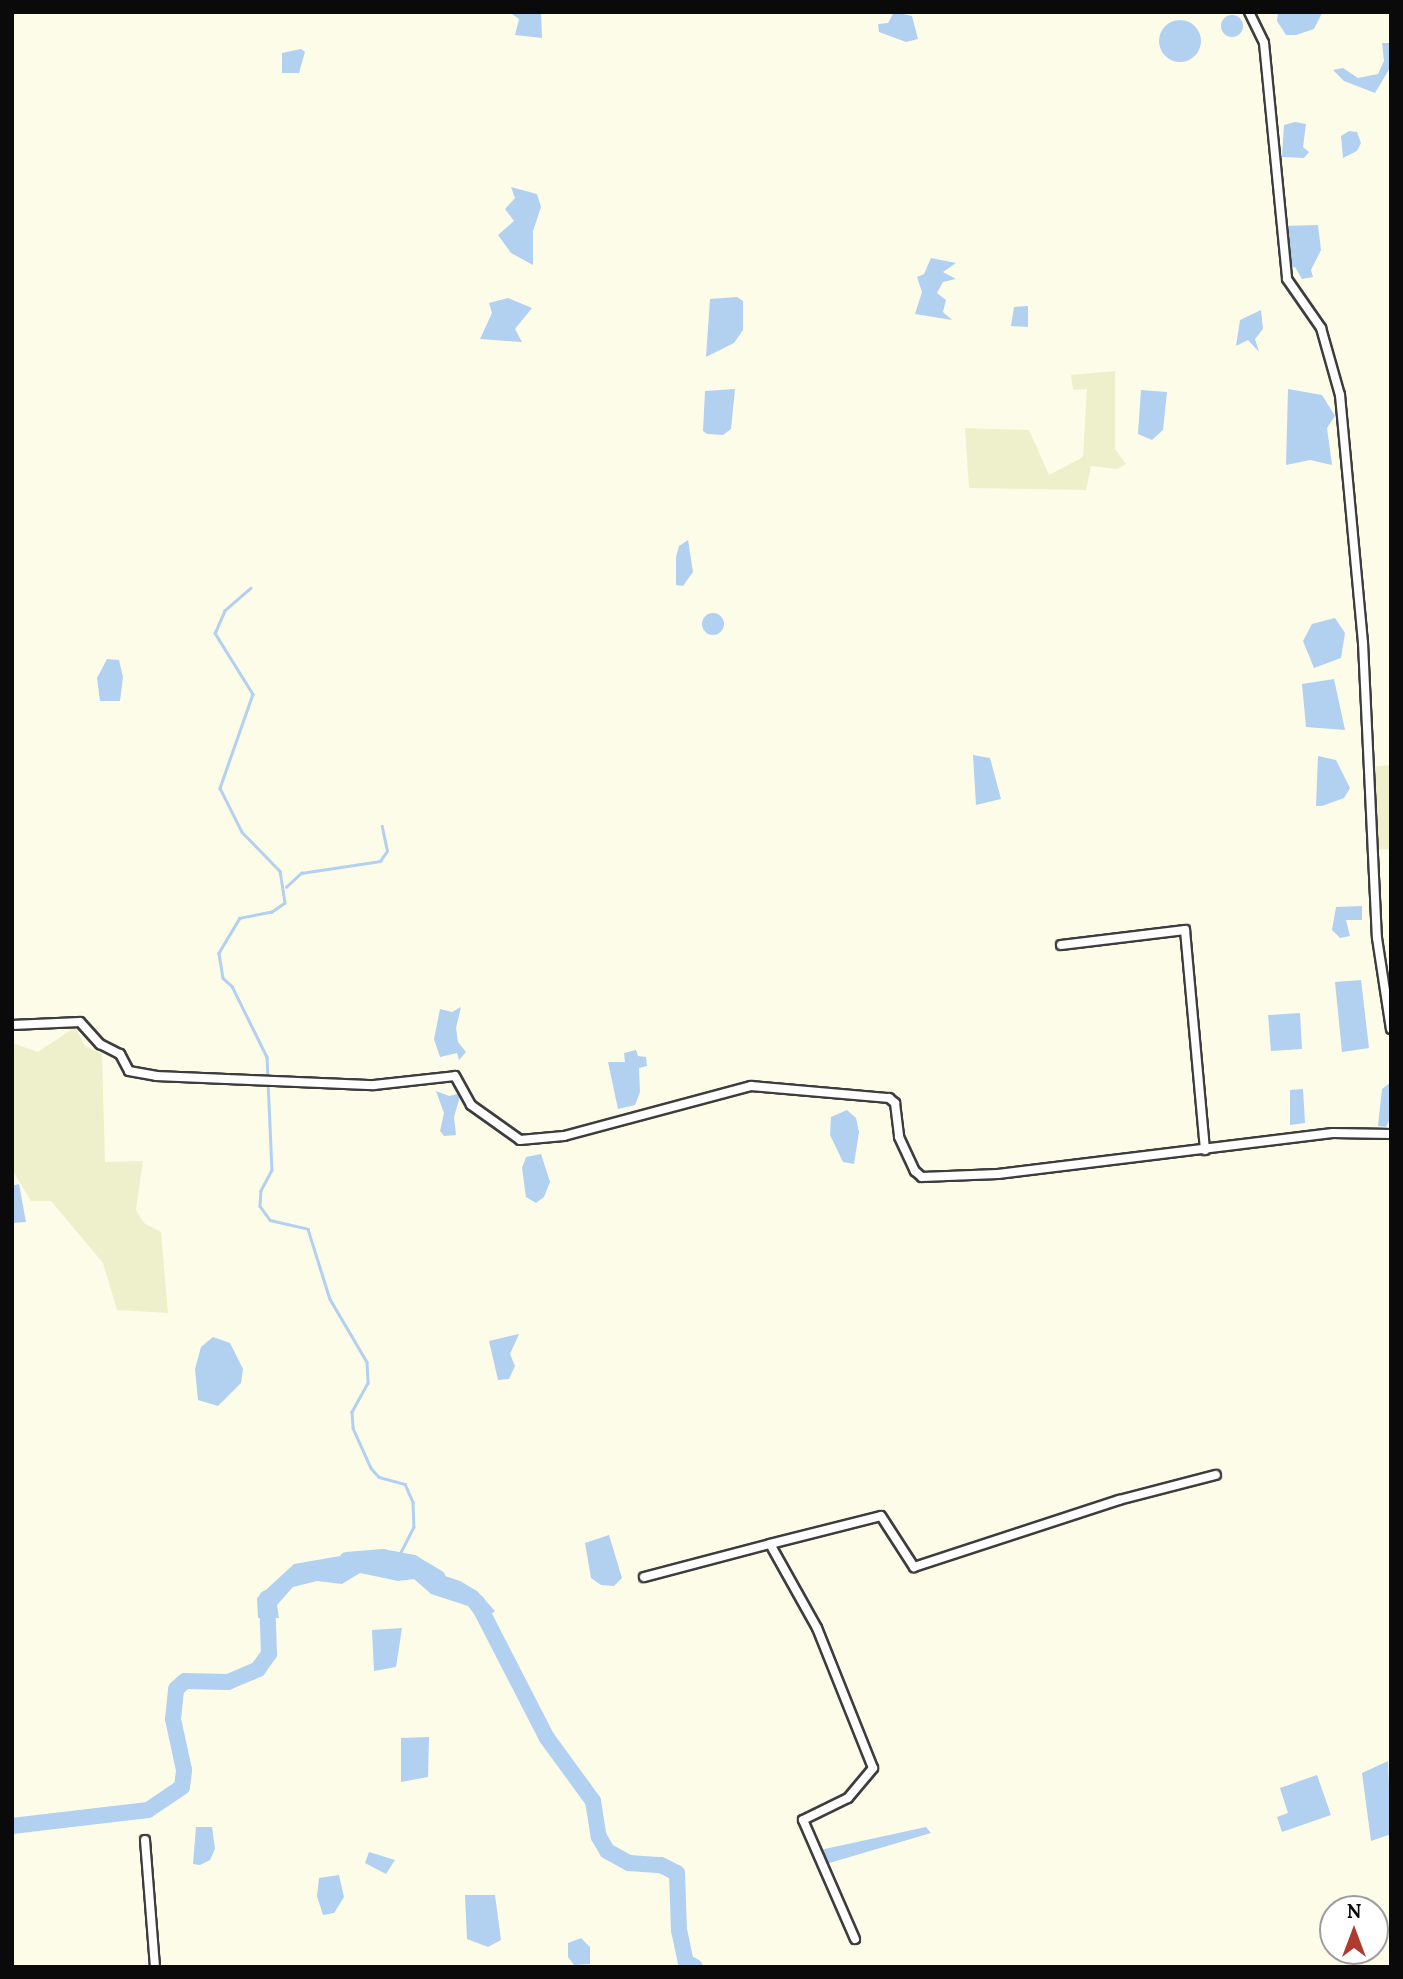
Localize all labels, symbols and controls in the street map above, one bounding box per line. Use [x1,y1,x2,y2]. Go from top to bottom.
north arrow [1319,1895,1389,1965]
text: N [1347,1899,1361,1923]

